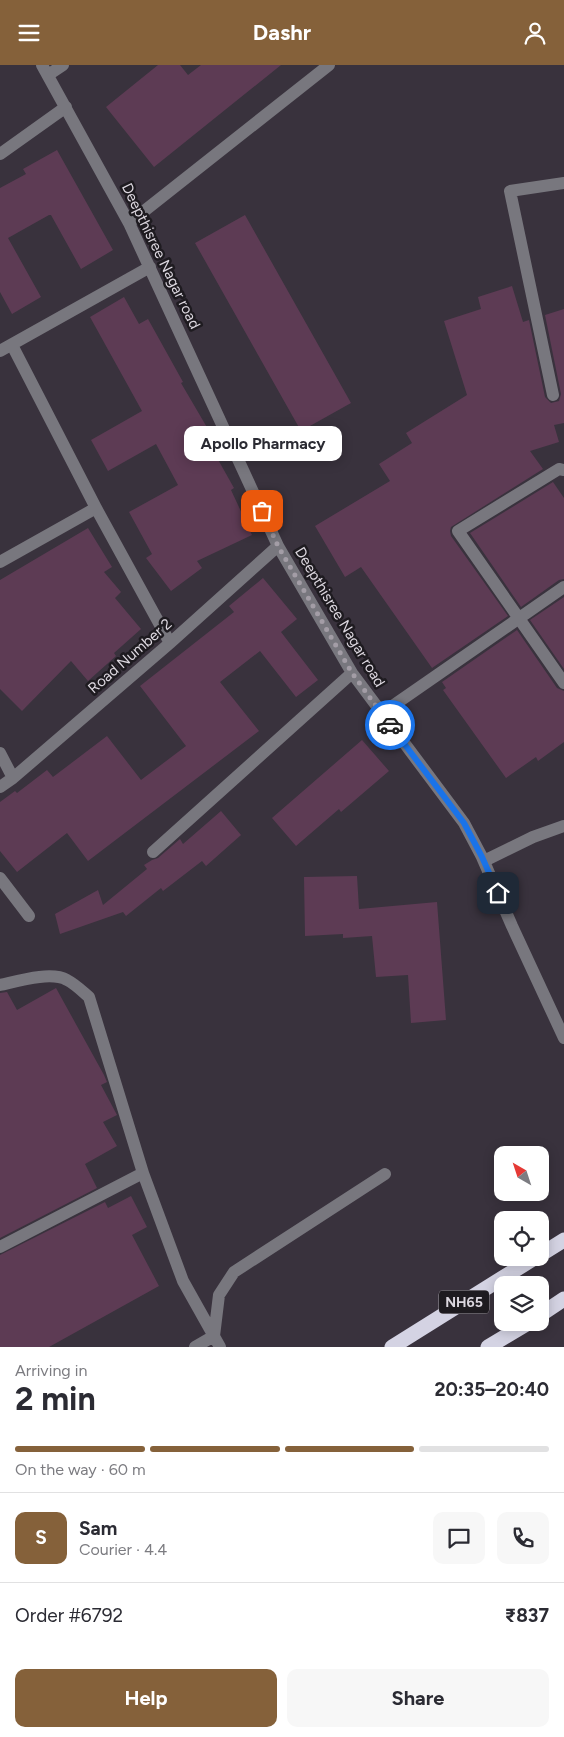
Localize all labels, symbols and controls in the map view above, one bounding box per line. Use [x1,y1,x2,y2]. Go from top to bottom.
icon: menu [15,19,43,47]
text: Dashr [253,19,311,46]
icon: person [521,19,549,47]
street label: Deepthisree Nagar road [118,180,204,332]
callout: Apollo Pharmacy [183,426,341,461]
text: Apollo Pharmacy [201,434,325,453]
pin [241,490,283,532]
icon: bag [248,497,276,525]
street label: Deepthisree Nagar road [291,544,389,690]
street label: Road Number 2 [84,615,176,697]
courier [365,700,415,750]
icon: car [376,711,404,739]
pin [477,872,519,914]
icon: home [484,879,512,907]
north arrow [494,1146,549,1201]
map controls [494,1146,549,1331]
button: locate [494,1211,549,1266]
button: layers [494,1276,549,1331]
road number: NH65 [439,1291,489,1313]
text: Arriving in [15,1361,87,1380]
text: 20:35–20:40 [435,1378,549,1401]
text: 2 min [15,1380,96,1418]
text: On the way · 60 m [15,1460,146,1479]
button: chat [433,1512,485,1564]
button: phone [497,1512,549,1564]
text: Sam [79,1517,117,1540]
text: S [35,1526,47,1549]
text: Courier · 4.4 [79,1540,167,1559]
text: Order #6792 [15,1604,123,1627]
text: ₹837 [505,1604,549,1627]
button: Help [15,1669,277,1727]
button: Share [287,1669,549,1727]

